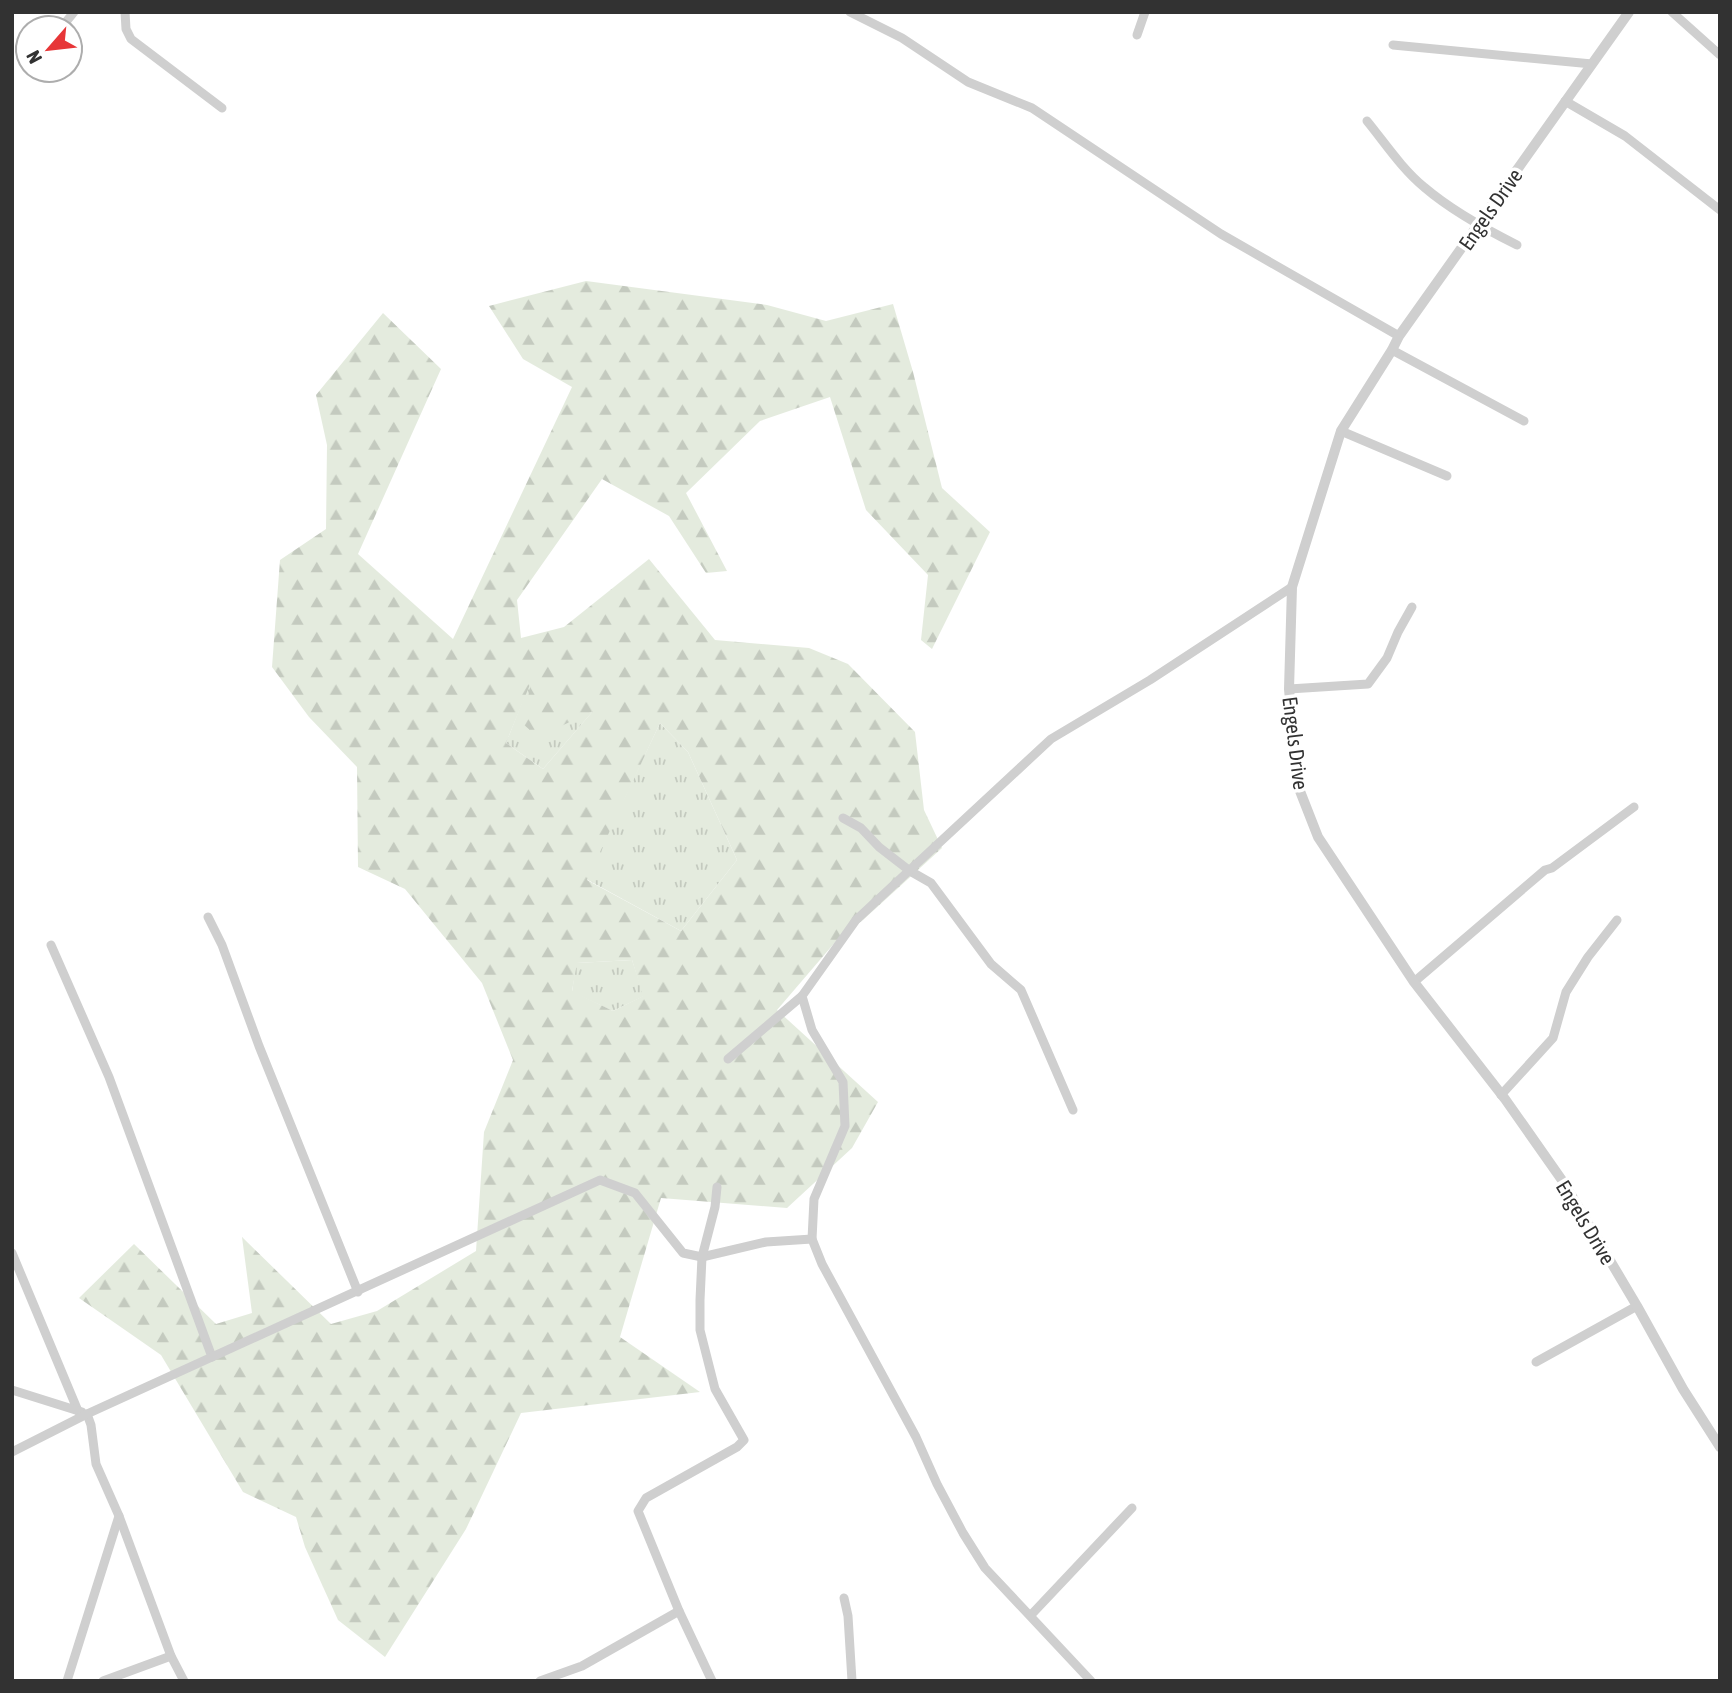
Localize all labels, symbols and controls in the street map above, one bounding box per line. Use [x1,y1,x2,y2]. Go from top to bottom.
north arrow [14,14,84,84]
text: N [22,47,46,67]
street label: Engels Drive [1453,164,1527,254]
street label: Engels Drive [1278,695,1314,791]
street label: Engels Drive [1552,1176,1620,1268]

